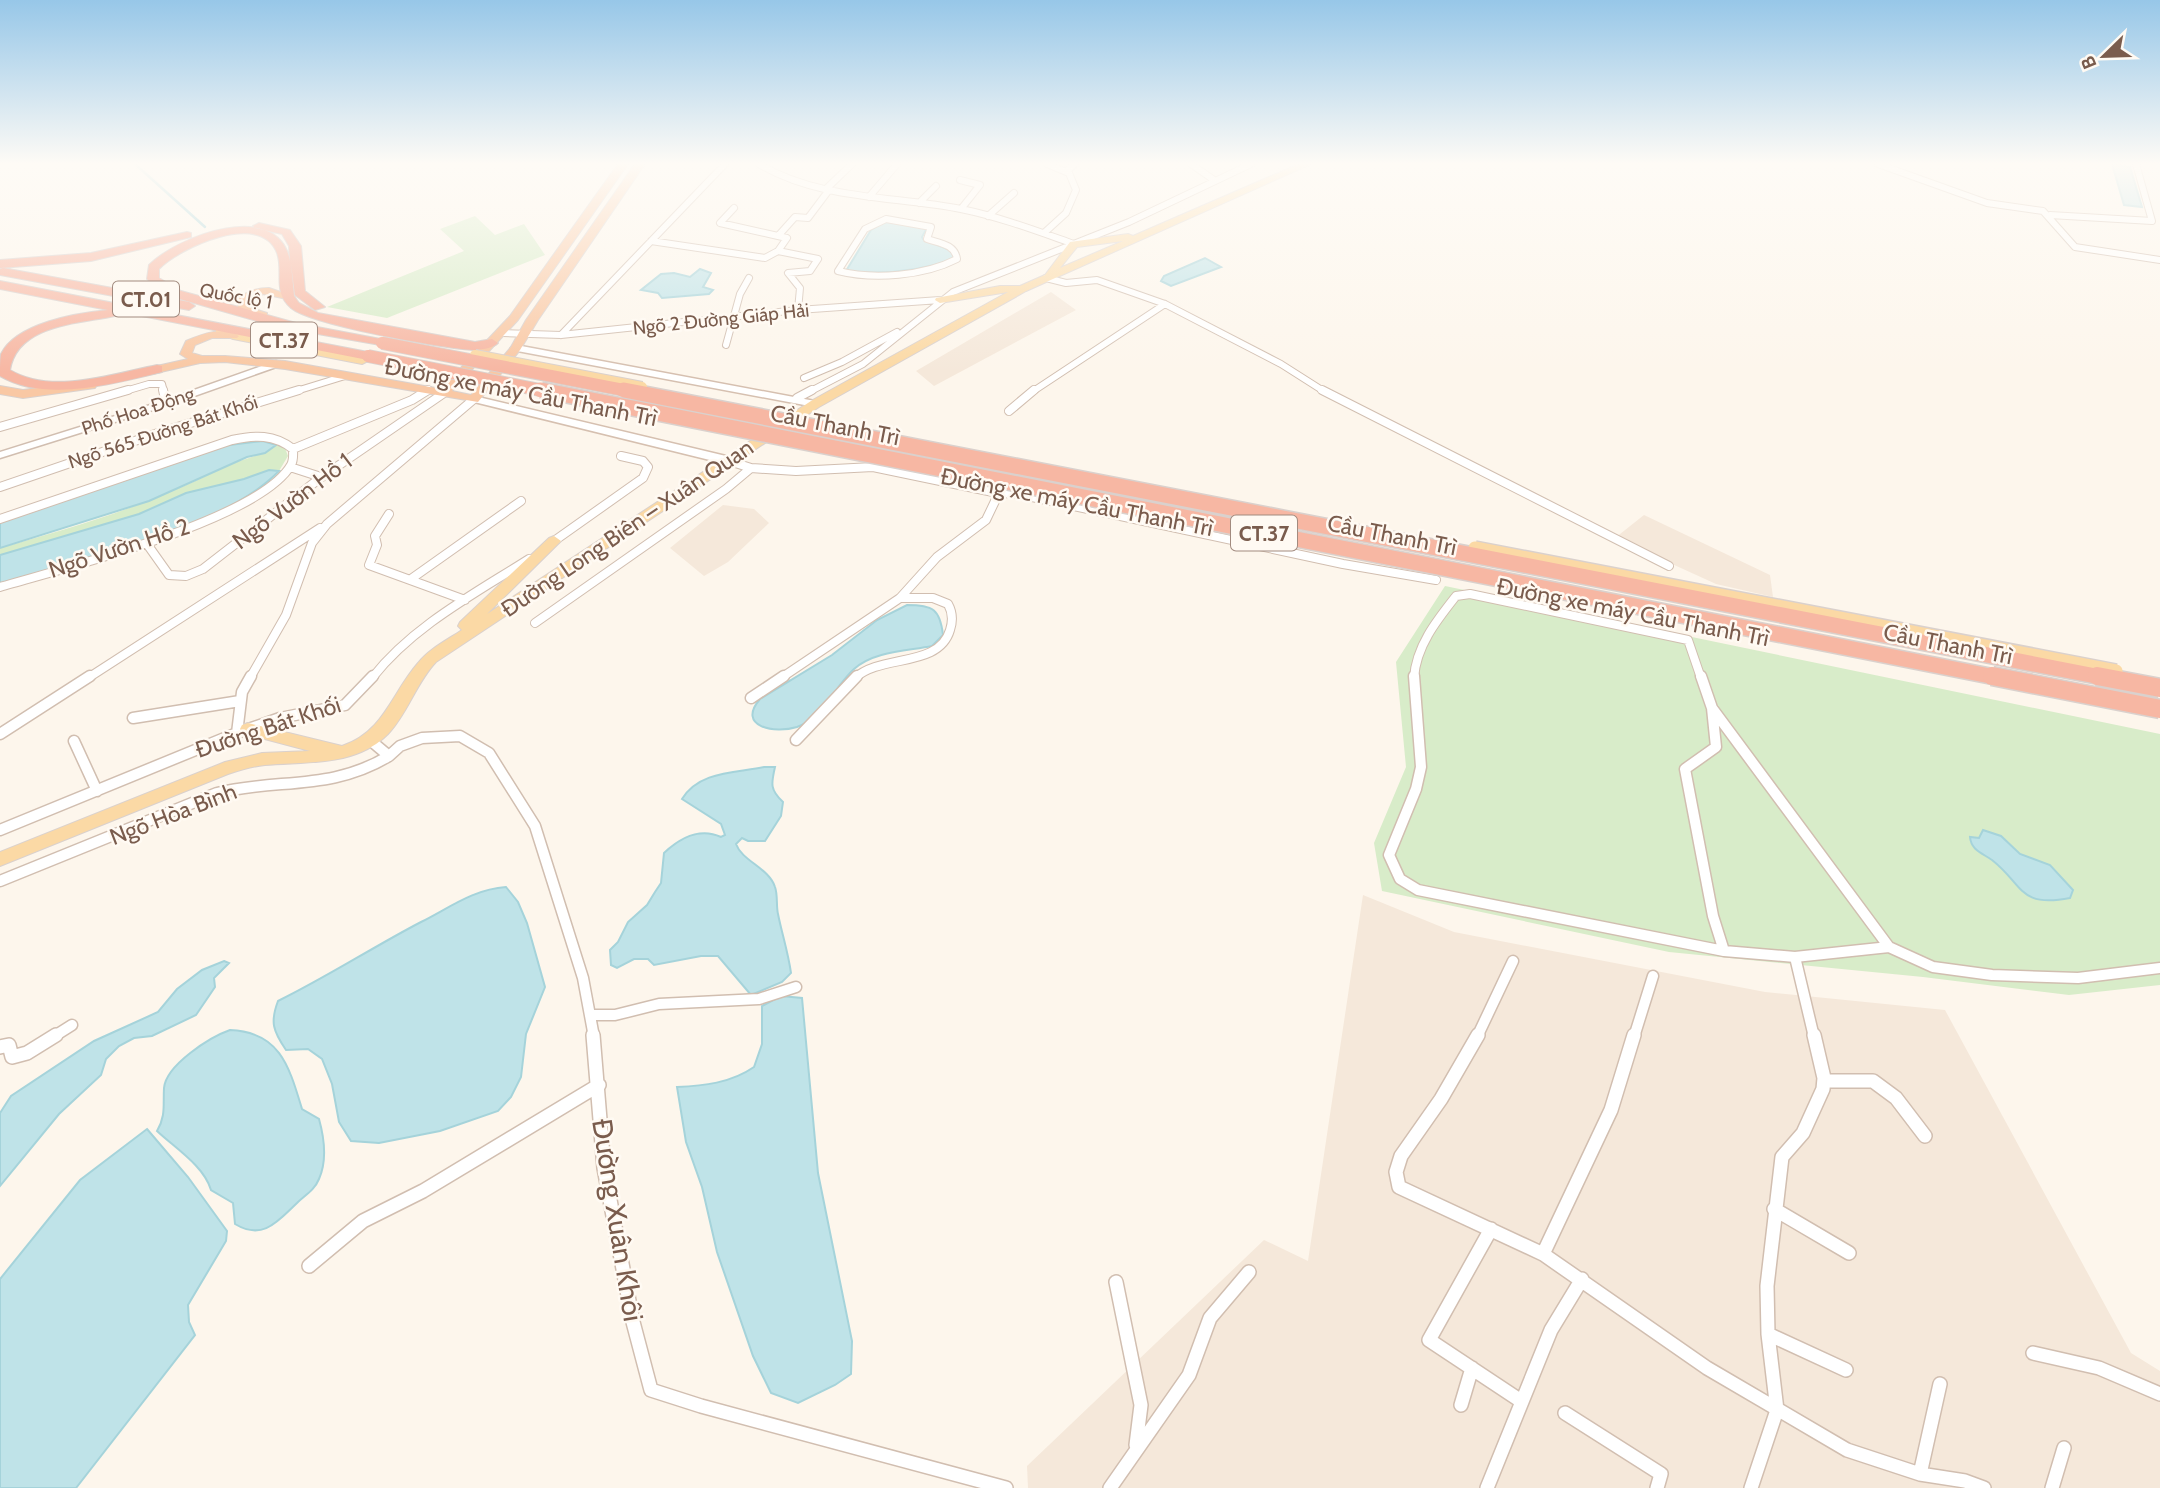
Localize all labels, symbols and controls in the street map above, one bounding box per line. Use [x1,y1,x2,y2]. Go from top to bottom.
north arrow [2069,21,2139,91]
text: B [2076,52,2102,72]
street label: Quốc lộ 1 [198,278,274,314]
road number: CT.01 [113,282,179,316]
street label: Ngõ 2 Đường Giáp Hải [632,298,810,340]
road number: CT.37 [251,322,317,358]
street label: Đường xe máy Cầu Thanh Trì [382,352,660,432]
street label: Phố Hoa Động [79,382,198,440]
street label: Ngõ 565 Đường Bát Khối [65,390,261,474]
street label: Cầu Thanh Trì [768,399,902,451]
street label: Đường Long Biên – Xuân Quan [496,433,758,623]
street label: Ngõ Vườn Hồ 1 [227,447,357,555]
street label: Đường xe máy Cầu Thanh Trì [938,462,1216,542]
street label: Cầu Thanh Trì [1325,509,1459,561]
street label: Ngõ Vườn Hồ 2 [45,512,193,584]
road number: CT.37 [1231,516,1297,550]
street label: Đường xe máy Cầu Thanh Trì [1494,572,1772,652]
street label: Cầu Thanh Trì [1881,618,2015,670]
street label: Đường Bát Khối [192,690,344,764]
street label: Ngõ Hòa Bình [106,777,240,851]
street label: Đường Xuân Khôi [585,1116,651,1324]

